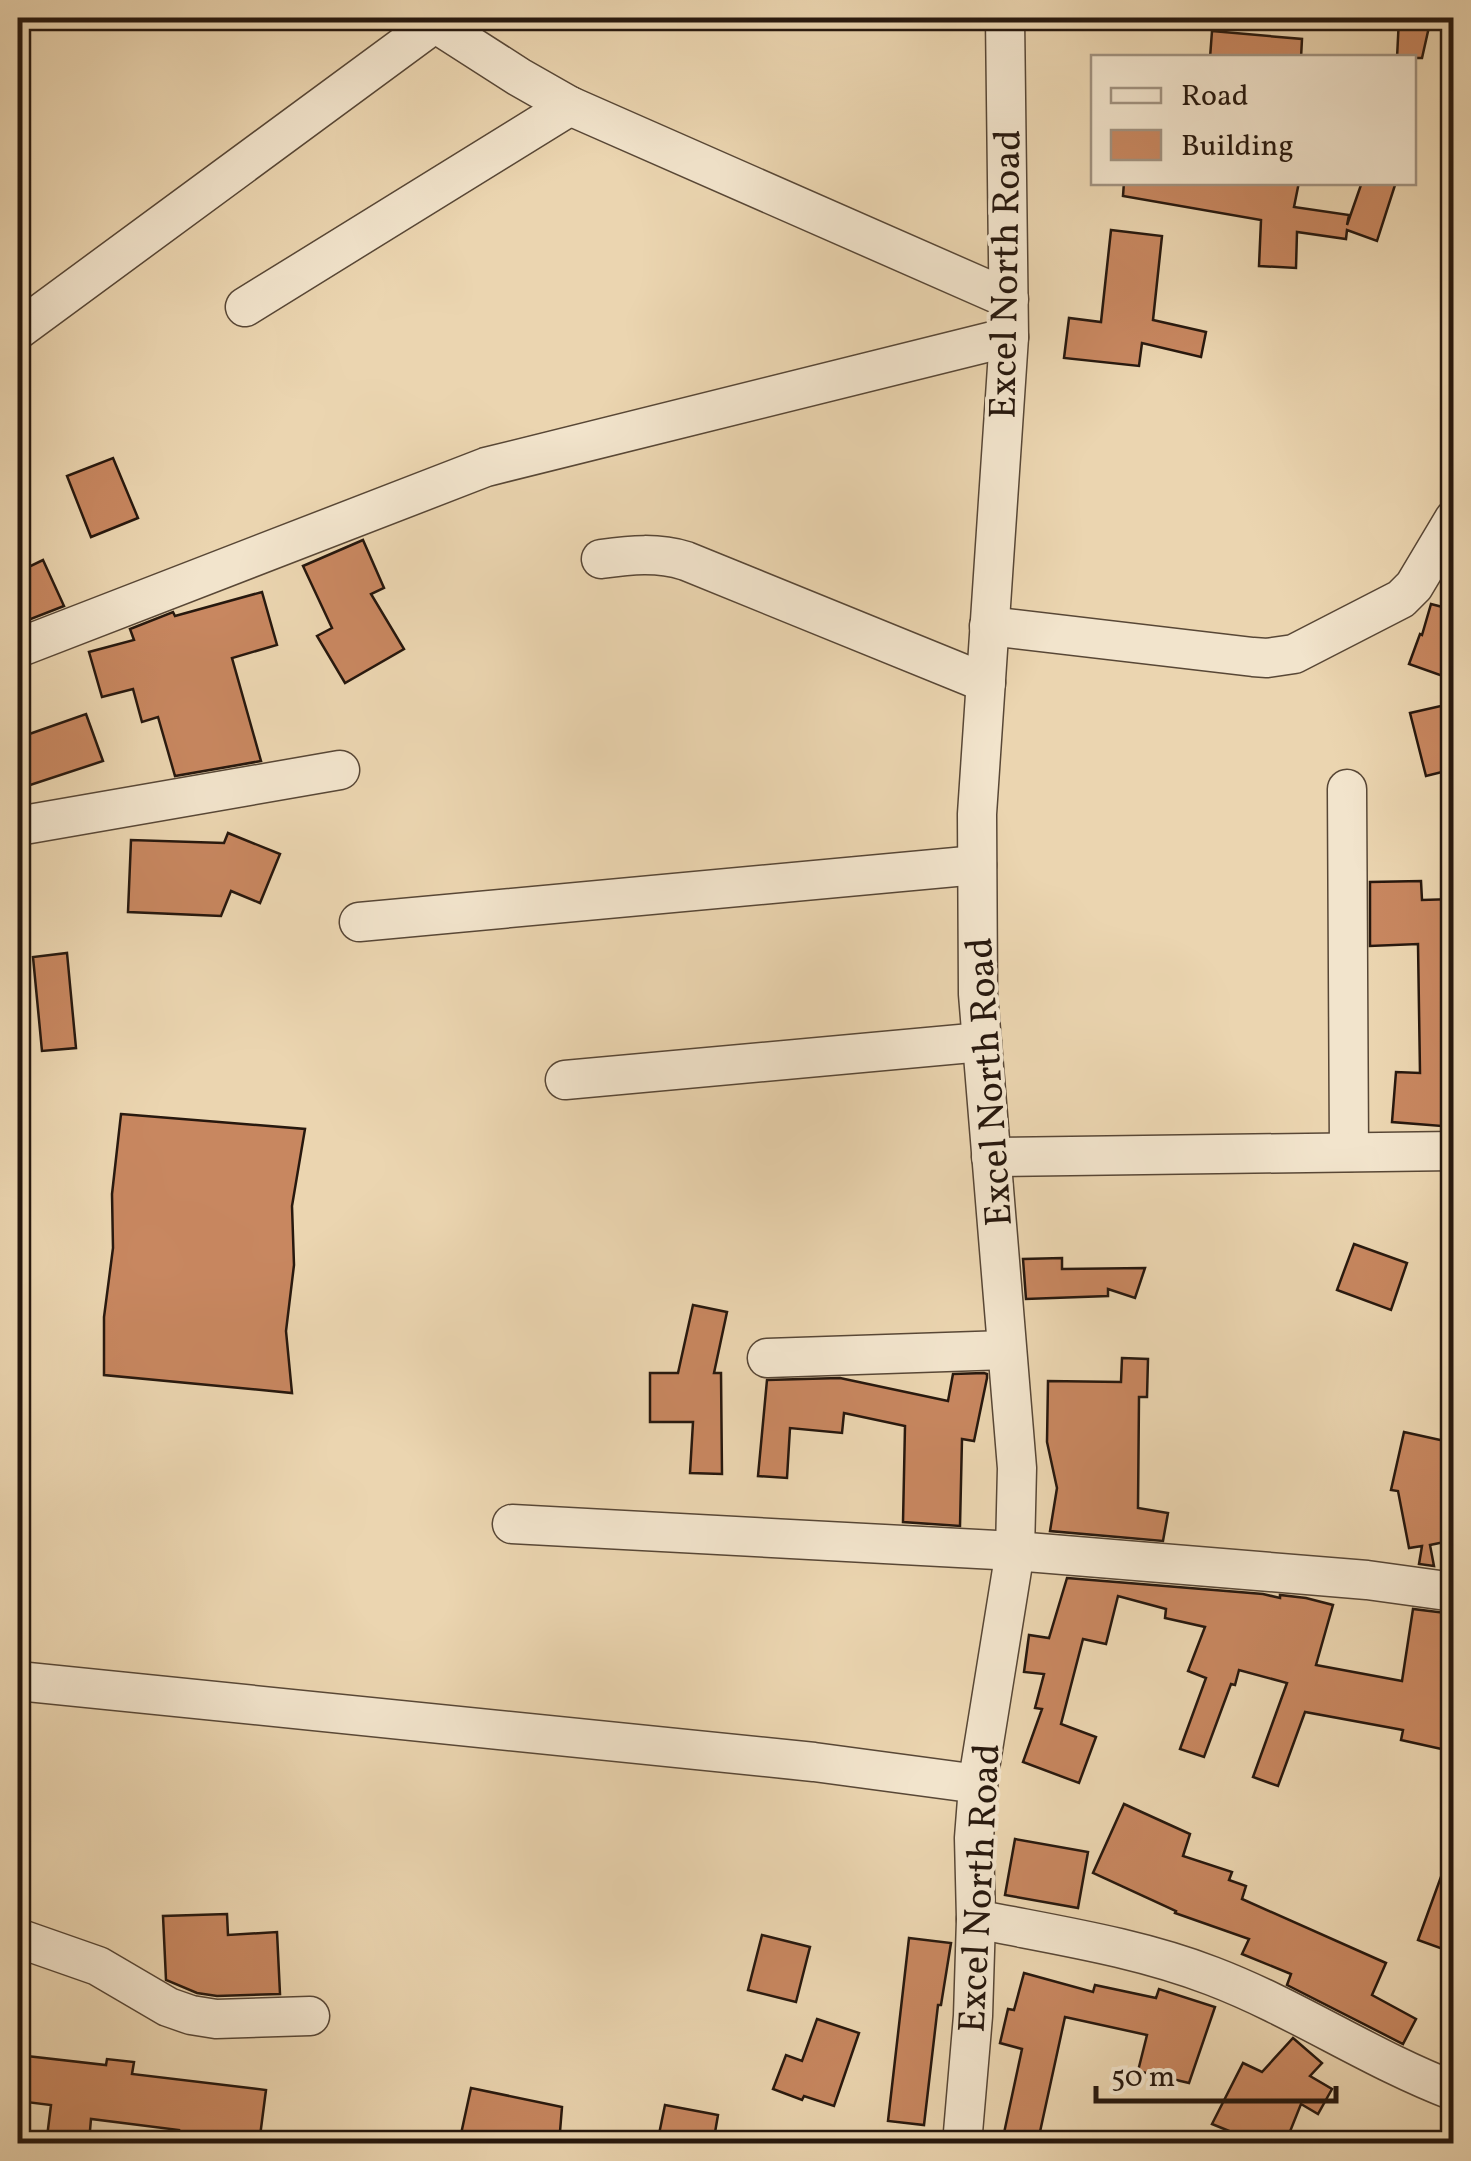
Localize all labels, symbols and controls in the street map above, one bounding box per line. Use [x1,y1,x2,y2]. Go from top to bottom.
legend [1091,55,1416,185]
text: Road [1181,76,1249,118]
text: Building [1181,126,1294,168]
street label: Excel North Road [978,129,1037,419]
street label: Excel North Road [955,935,1028,1228]
street label: Excel North Road [947,1742,1016,2034]
scale bar [1096,2041,1336,2103]
text: 50 m [1111,2057,1175,2099]

